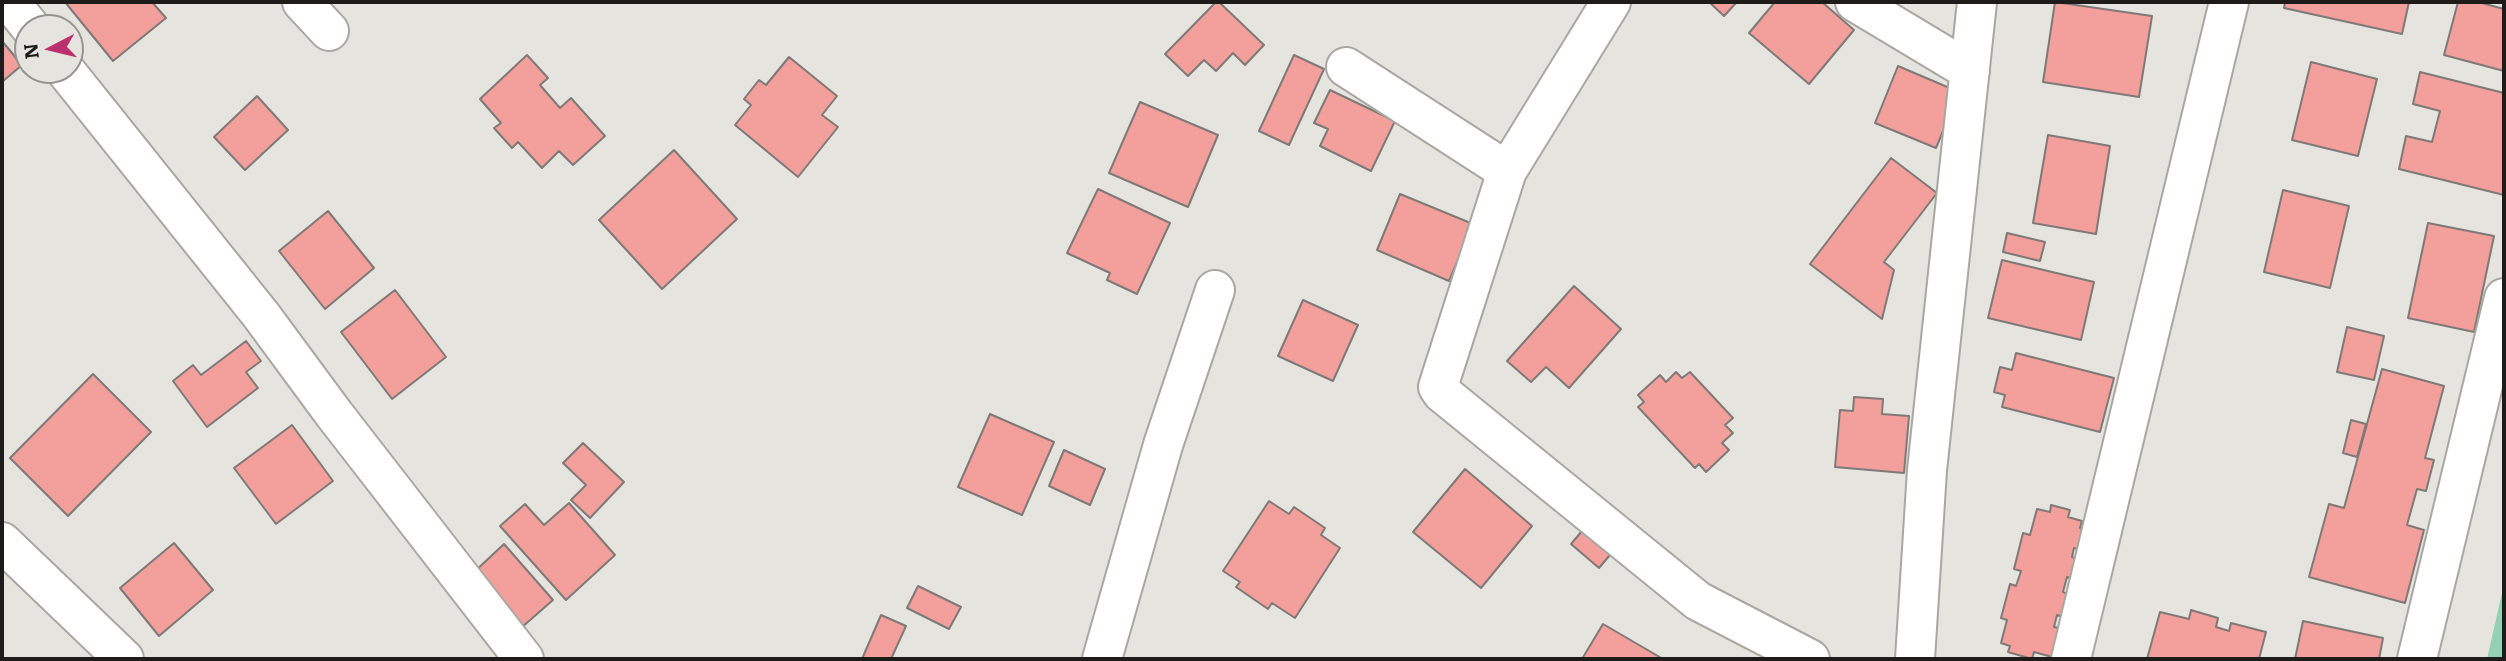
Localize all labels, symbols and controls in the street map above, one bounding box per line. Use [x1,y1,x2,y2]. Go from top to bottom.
north arrow [14,14,84,84]
text: N [15,42,45,61]

